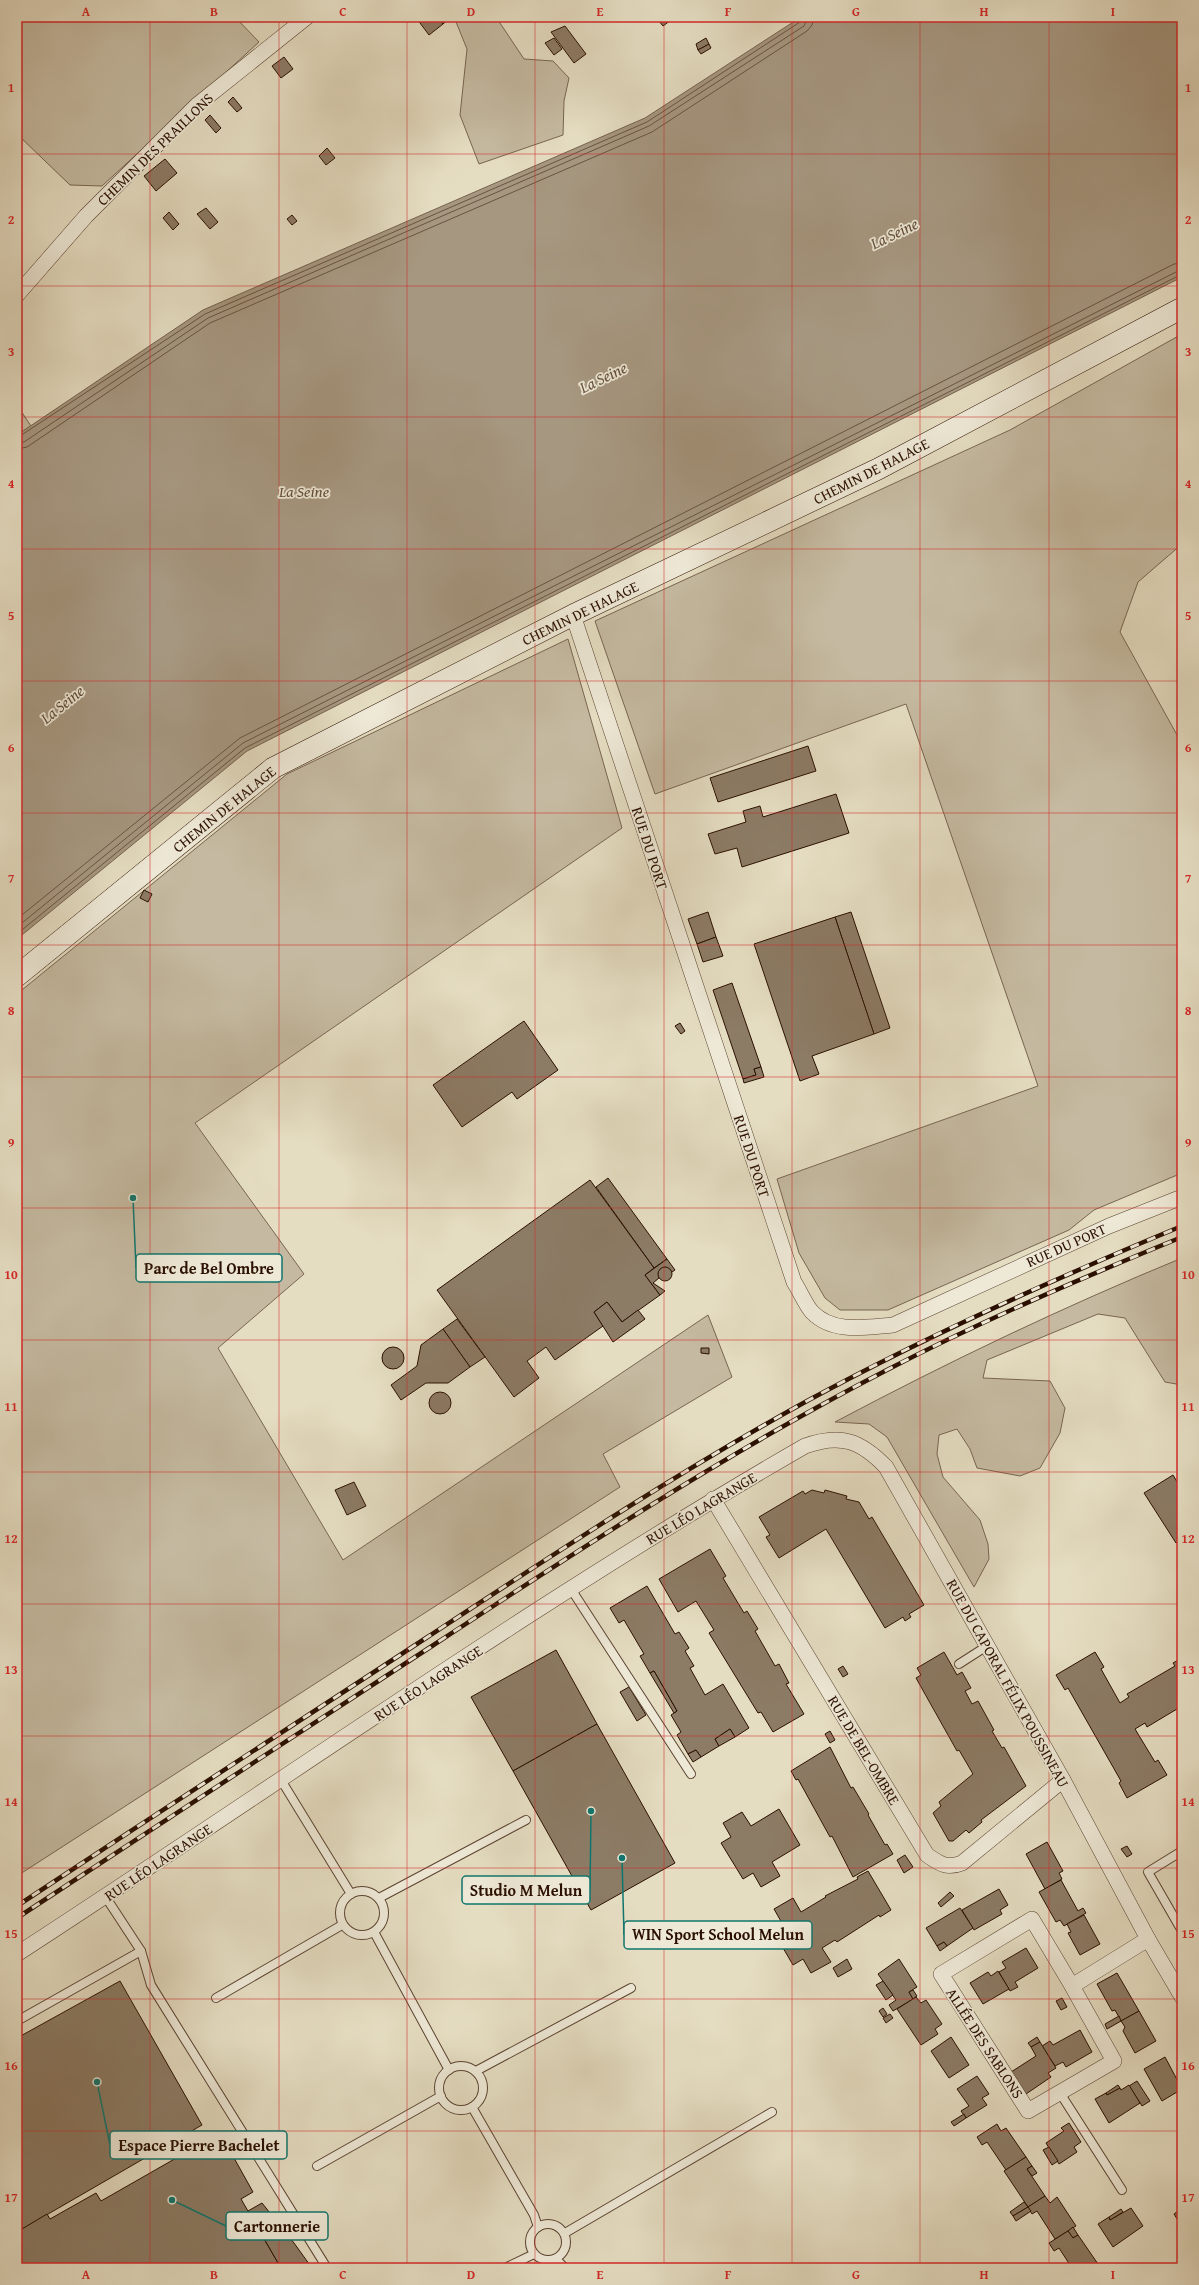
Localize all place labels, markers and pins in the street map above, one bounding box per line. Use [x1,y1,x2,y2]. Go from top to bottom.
callout: Parc de Bel Ombre [136,1254,282,1282]
callout: Studio M Melun [462,1876,590,1904]
callout: WIN Sport School Melun [624,1921,812,1949]
callout: Espace Pierre Bachelet [110,2131,287,2159]
callout: Cartonnerie [226,2212,328,2240]

